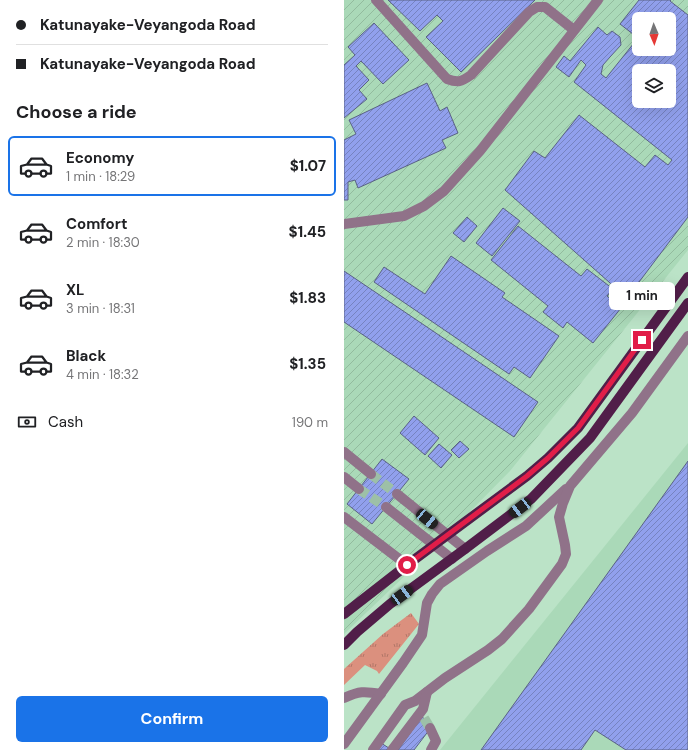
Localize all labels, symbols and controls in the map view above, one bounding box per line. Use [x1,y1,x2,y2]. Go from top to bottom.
north arrow [632,12,676,56]
map controls [632,12,676,108]
text: Katunayake-Veyangoda Road [40,15,255,35]
text: Katunayake-Veyangoda Road [40,54,255,74]
button: layers [632,64,676,108]
text: Choose a ride [16,100,137,124]
icon: car [18,148,54,184]
text: Economy [66,148,134,168]
text: $1.07 [290,156,326,176]
text: 1 min · 18:29 [66,168,135,185]
icon: car [18,214,54,250]
text: Comfort [66,214,127,234]
text: $1.45 [289,222,326,242]
text: 2 min · 18:30 [66,234,140,251]
icon: car [18,280,54,316]
text: XL [66,280,84,300]
callout: 1 min [609,282,675,310]
text: 1 min [626,287,658,304]
text: $1.83 [289,288,326,308]
text: 3 min · 18:31 [66,300,135,317]
route end [633,331,651,349]
icon: car [18,346,54,382]
text: Black [66,346,106,366]
text: $1.35 [289,354,326,374]
text: 4 min · 18:32 [66,366,139,383]
icon: cash [16,411,38,433]
text: Cash [48,412,83,432]
text: 190 m [292,414,328,431]
car [507,496,533,520]
car [414,507,440,531]
route start [398,556,416,574]
car [389,583,415,607]
button: Confirm [16,696,328,742]

